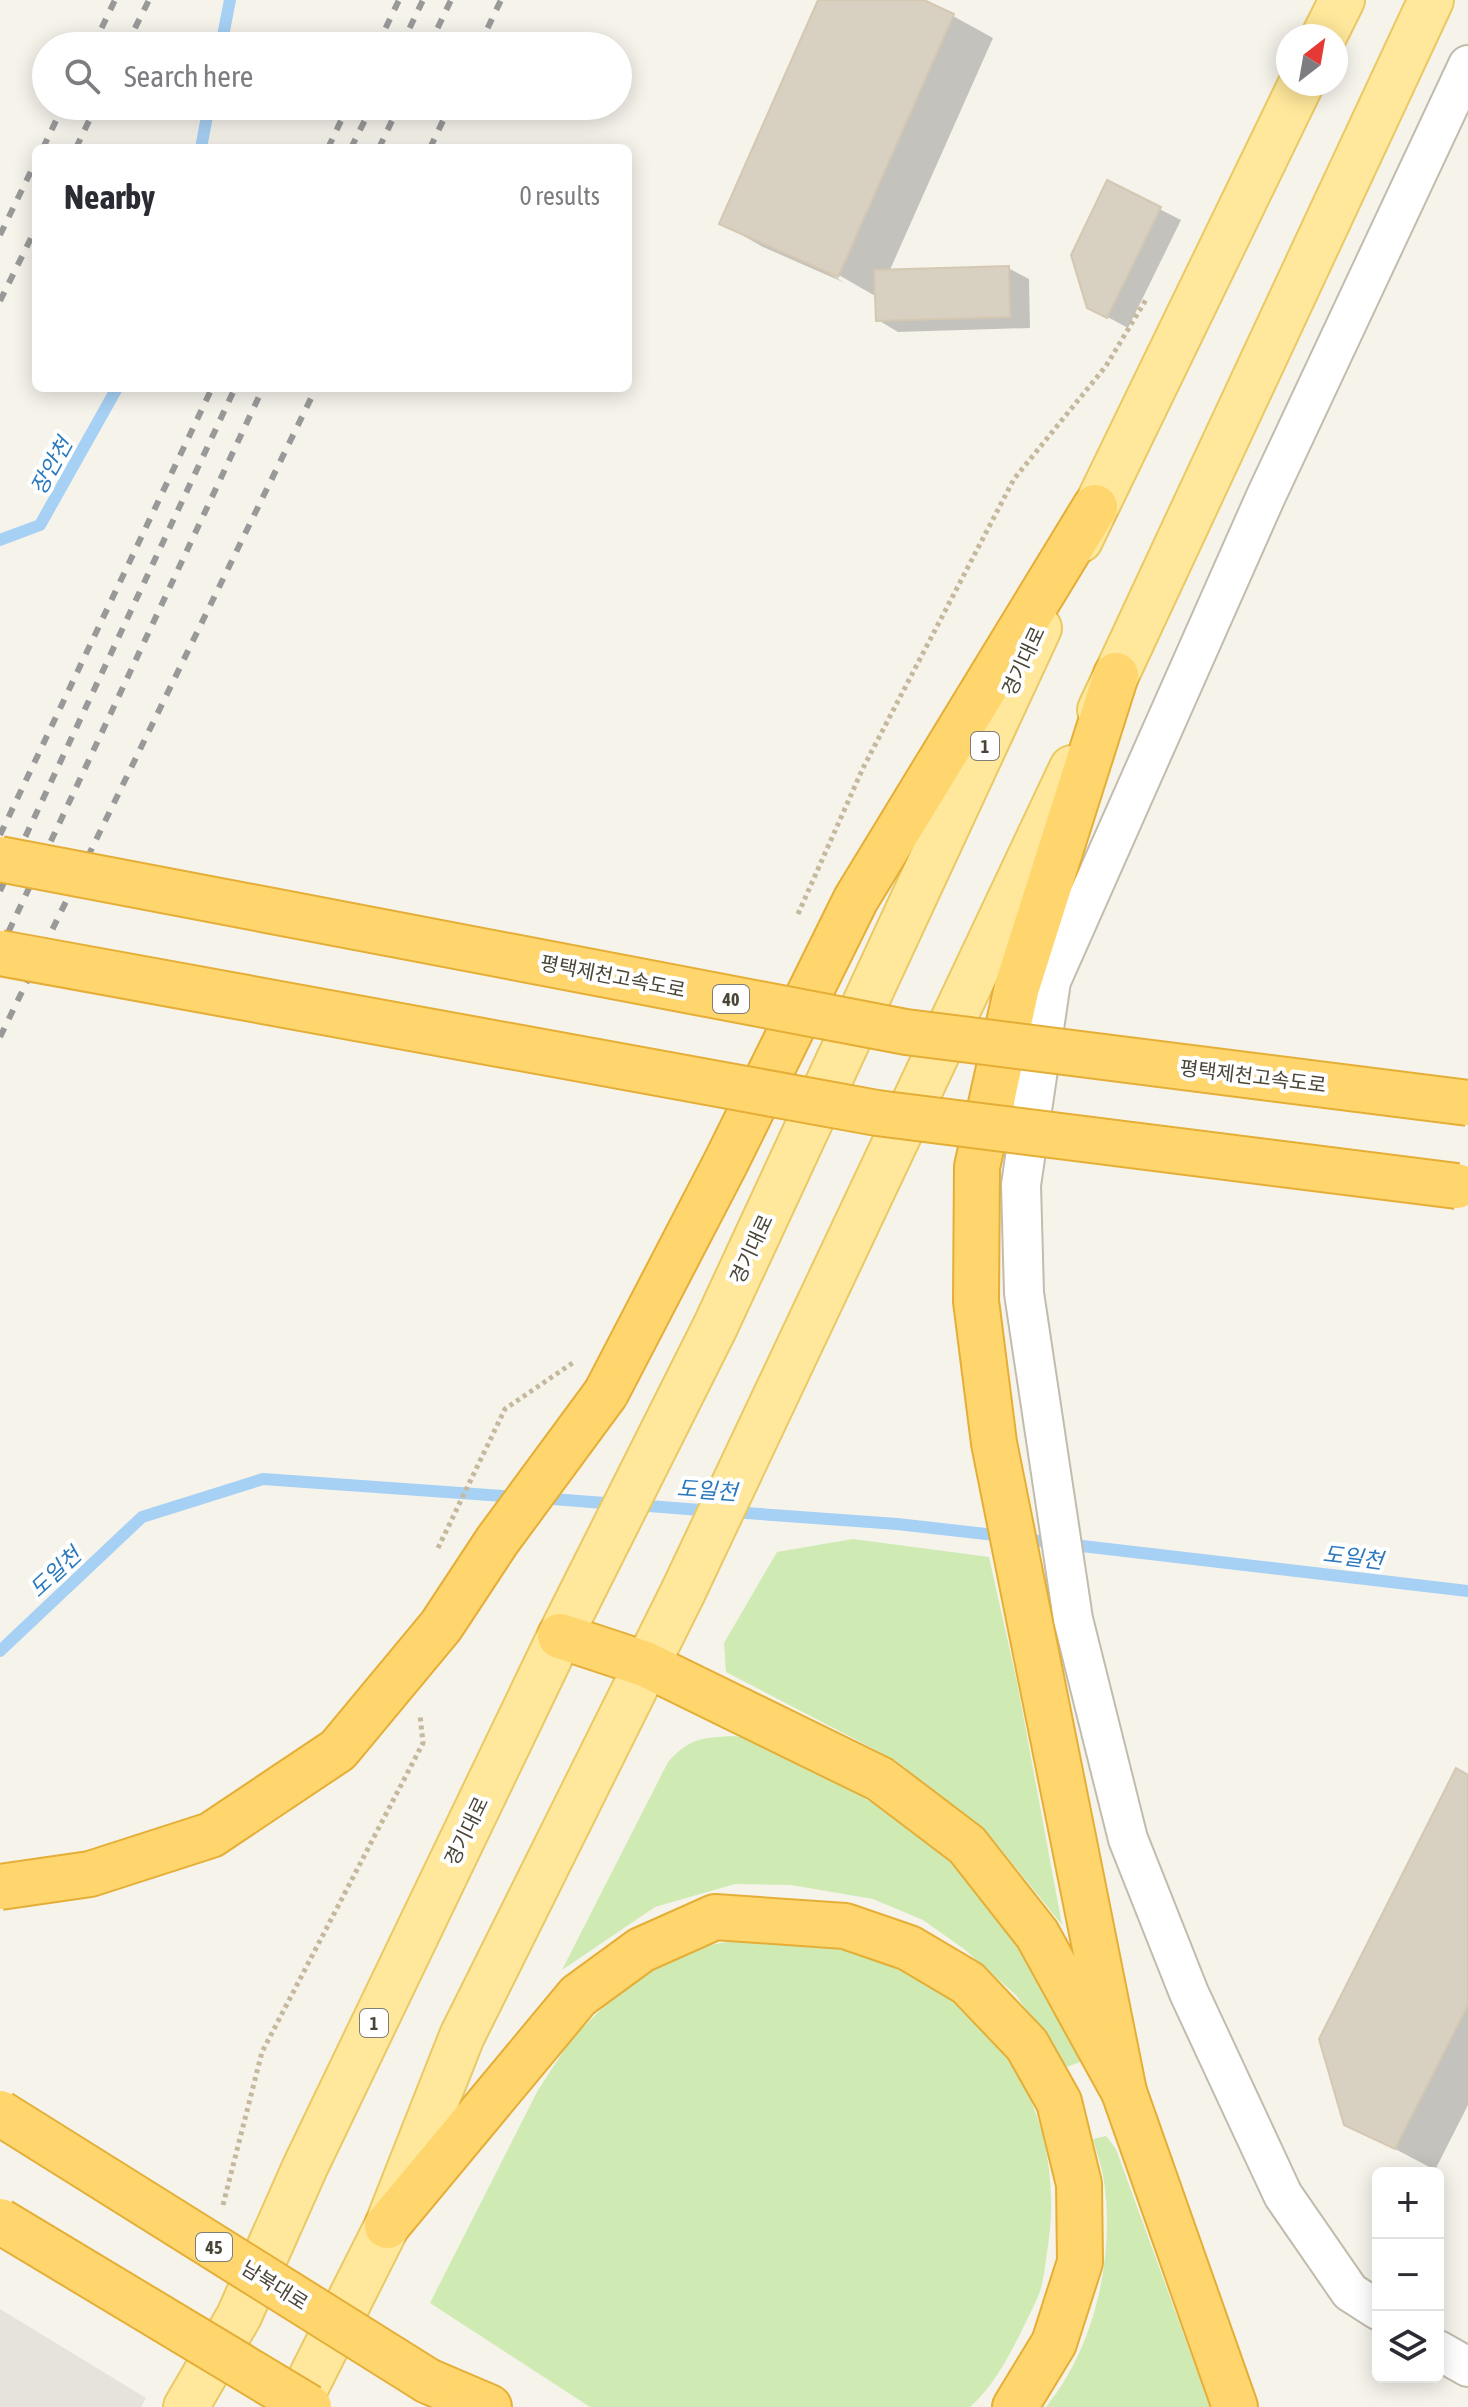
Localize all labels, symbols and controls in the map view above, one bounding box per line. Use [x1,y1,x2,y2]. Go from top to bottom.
north arrow [1276,24,1348,96]
search box [32,32,632,120]
icon: search [60,54,104,98]
text: Search here [124,59,253,93]
text: Nearby [64,177,155,216]
text: 0 results [519,181,600,211]
water label: 장안천 [25,431,78,499]
street label: 경기대로 [997,623,1049,699]
road number: 1 [971,732,999,760]
street label: 평택제천고속도로 [539,951,687,1001]
road number: 40 [713,985,749,1013]
street label: 평택제천고속도로 [1179,1056,1327,1096]
street label: 경기대로 [725,1211,777,1287]
water label: 도일천 [676,1475,741,1505]
water label: 도일천 [24,1540,88,1602]
water label: 도일천 [1321,1540,1387,1574]
street label: 경기대로 [440,1793,492,1869]
road number: 1 [360,2009,388,2037]
map controls [1372,2167,1444,2383]
button: + [1372,2167,1444,2239]
road number: 45 [196,2233,232,2261]
button: − [1372,2239,1444,2311]
street label: 남북대로 [238,2256,312,2314]
button: layers [1372,2311,1444,2383]

